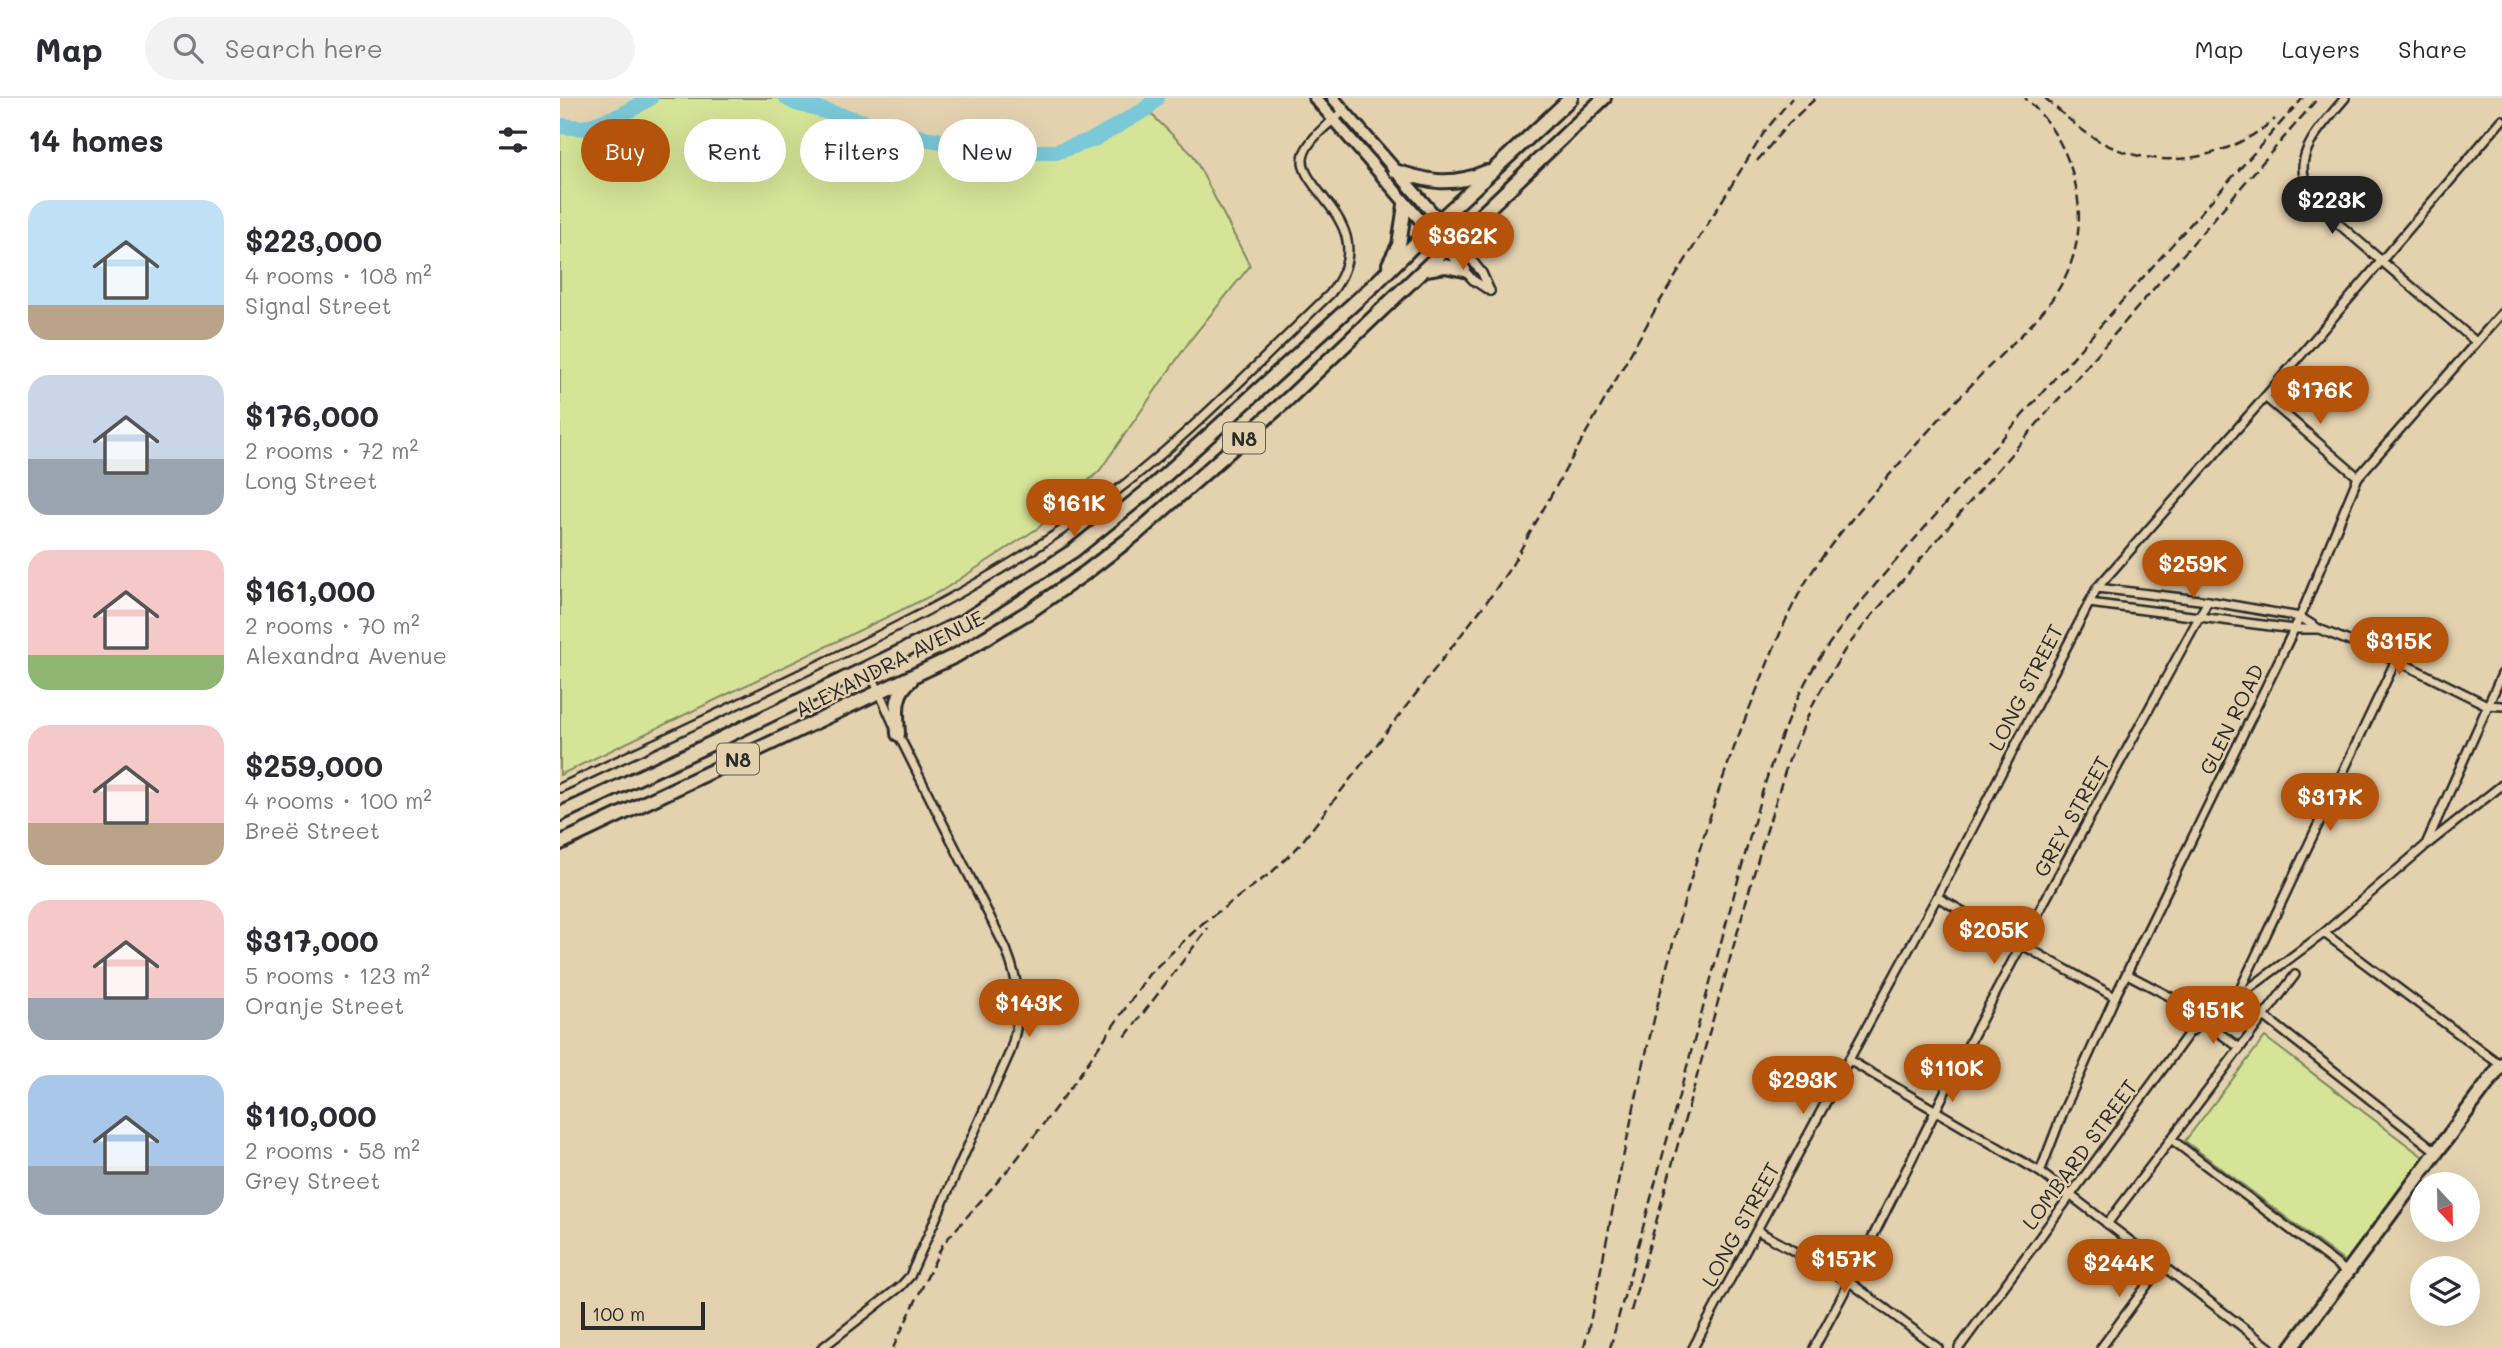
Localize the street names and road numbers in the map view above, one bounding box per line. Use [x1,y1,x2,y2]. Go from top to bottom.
road number: N8 [1223,422,1265,454]
street label: ALEXANDRA AVENUE [790,603,988,723]
street label: LONG STREET [1982,619,2068,755]
street label: GLEN ROAD [2193,659,2269,779]
road number: N8 [717,744,759,774]
street label: GREY STREET [2027,751,2115,881]
street label: LOMBARD STREET [2015,1074,2143,1234]
street label: LONG STREET [1695,1157,1785,1291]

